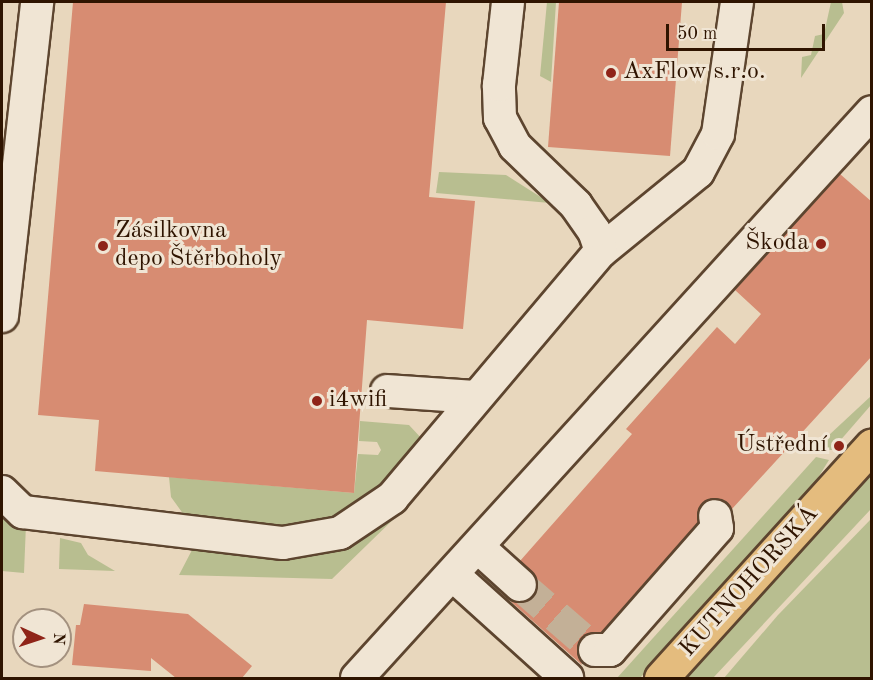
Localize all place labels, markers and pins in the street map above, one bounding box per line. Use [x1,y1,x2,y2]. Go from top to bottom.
place label: AxFlow s.r.o. [623,59,766,87]
marker: AxFlow s.r.o. [604,66,618,80]
place label: Zásilkovna depo Štěrboholy [115,218,282,274]
place label: Škoda [745,230,809,258]
marker: Škoda [814,237,828,251]
marker: Zásilkovna depo Štěrboholy [96,239,110,253]
place label: i4wifi [329,387,387,415]
marker: i4wifi [310,394,324,408]
place label: Ústřední [737,432,827,460]
marker: Ústřední [832,439,846,453]

